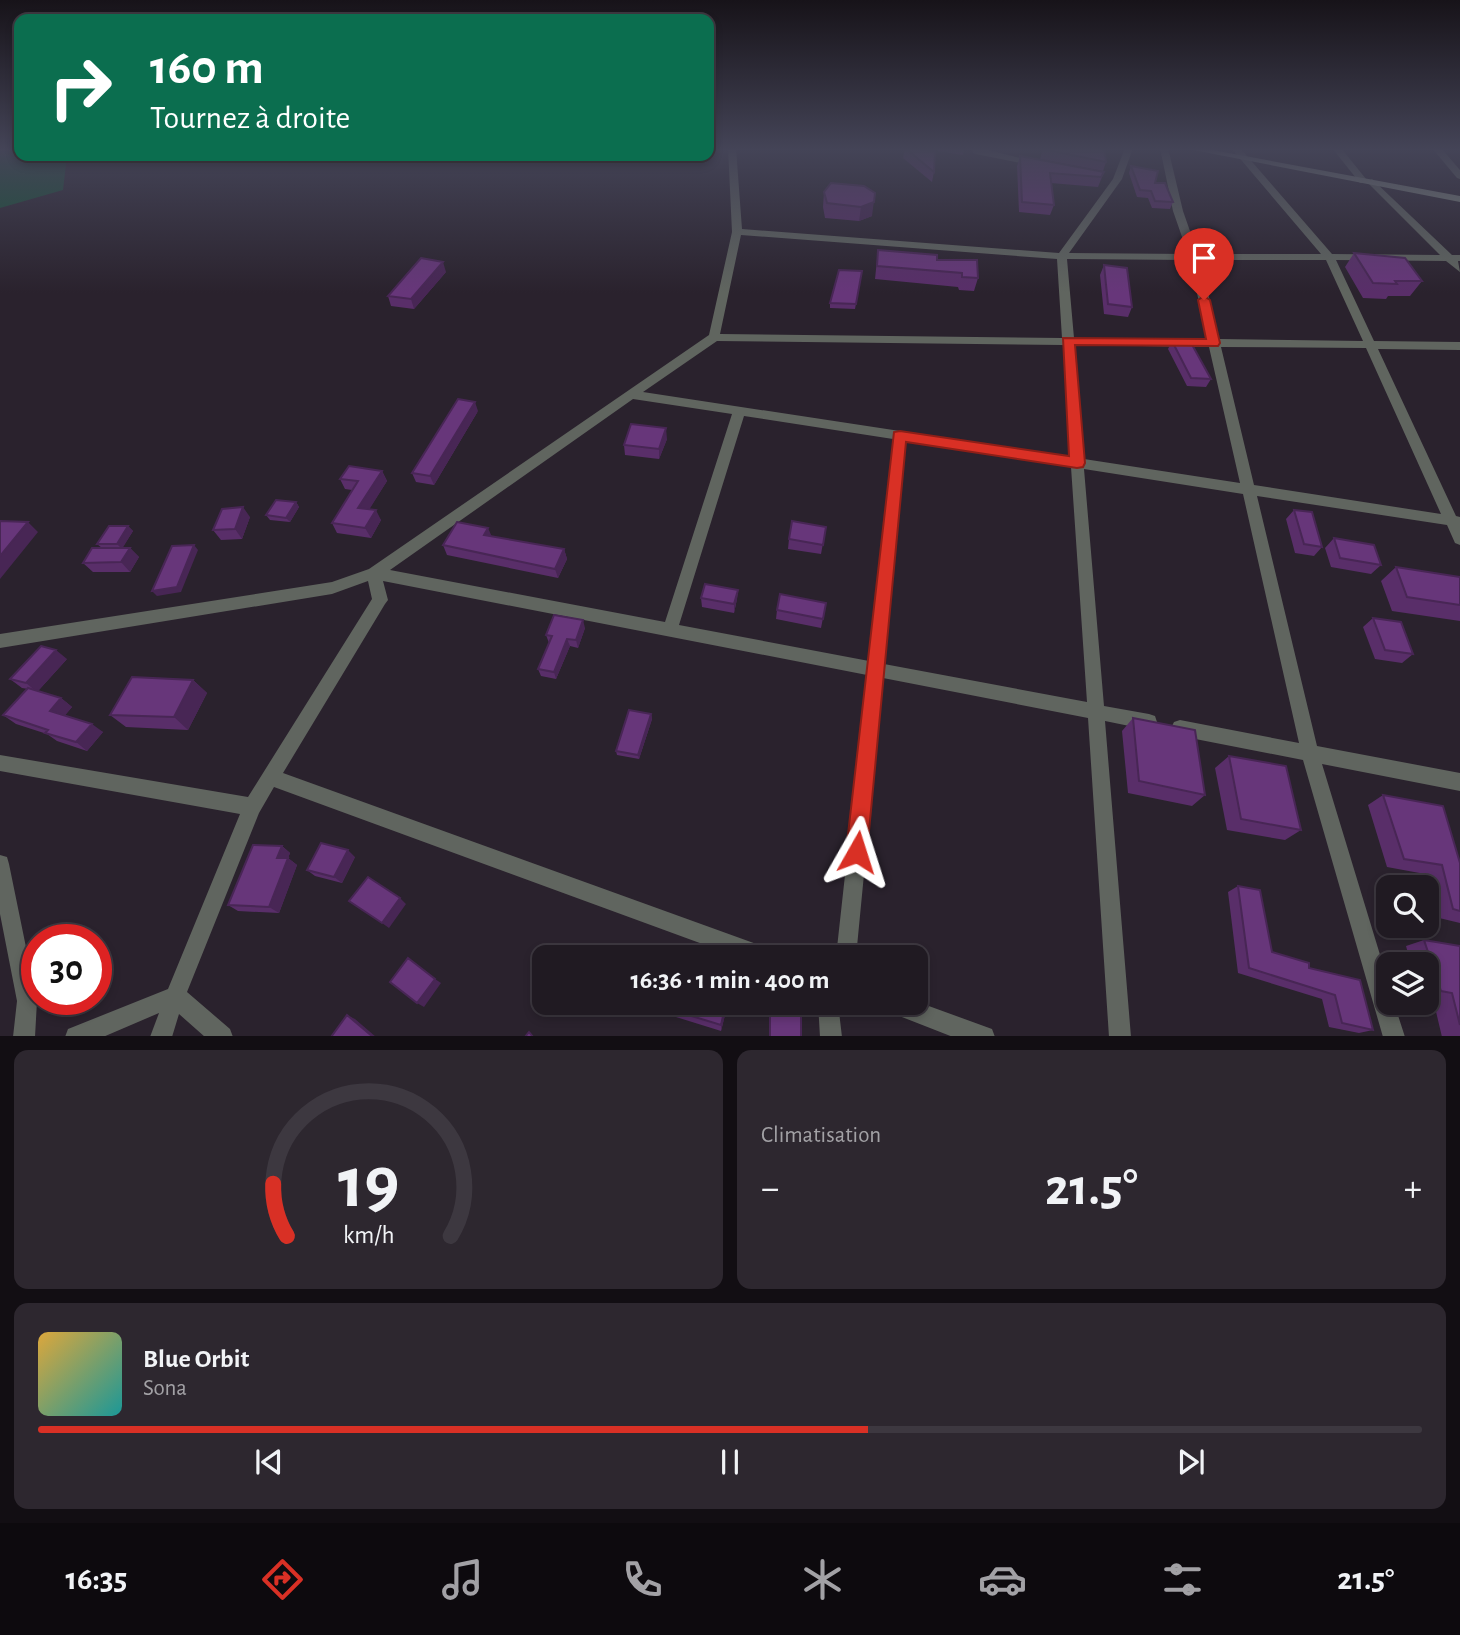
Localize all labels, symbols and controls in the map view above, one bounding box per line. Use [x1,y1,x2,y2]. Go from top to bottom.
icon: right [35,42,126,133]
text: 160 m [150,44,264,93]
text: Tournez à droite [150,102,350,134]
pin [1174,228,1234,300]
icon: arrive [1185,239,1223,277]
position arrow [820,815,894,889]
map controls [1376,875,1439,1015]
button: search [1376,875,1439,938]
speed limit sign: 30 [21,924,112,1015]
button: layers [1376,952,1439,1015]
text: 16:36 · 1 min · 400 m [630,967,830,993]
text: Climatisation [761,1124,881,1147]
text: 19 [338,1148,399,1221]
text: 21.5° [1045,1162,1138,1214]
text: − [761,1170,779,1208]
text: + [1404,1170,1422,1208]
text: km/h [343,1222,394,1247]
text: Blue Orbit [143,1346,249,1372]
text: Sona [143,1377,187,1400]
icon: previous [250,1443,288,1481]
icon: pause [711,1443,749,1481]
icon: next [1172,1443,1210,1481]
icon: directions [258,1555,307,1604]
icon: music [438,1555,487,1604]
icon: phone [618,1555,667,1604]
icon: climate [798,1555,847,1604]
icon: car [978,1555,1027,1604]
icon: filters [1158,1555,1207,1604]
text: 16:35 [65,1563,127,1595]
text: 21.5° [1337,1563,1394,1595]

